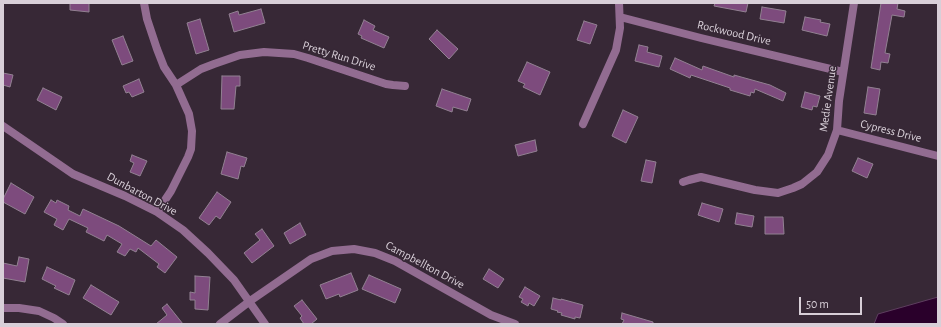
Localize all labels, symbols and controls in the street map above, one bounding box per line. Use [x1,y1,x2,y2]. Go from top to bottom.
street label: Rockwood Drive [696,18,772,48]
street label: Pretty Run Drive [301,38,377,74]
street label: Medie Avenue [816,65,840,133]
street label: Cypress Drive [859,116,923,146]
street label: Dunbarton Drive [104,169,180,219]
street label: Campbellton Drive [383,238,467,292]
scale bar [801,289,864,315]
text: 50 m [806,298,829,310]

